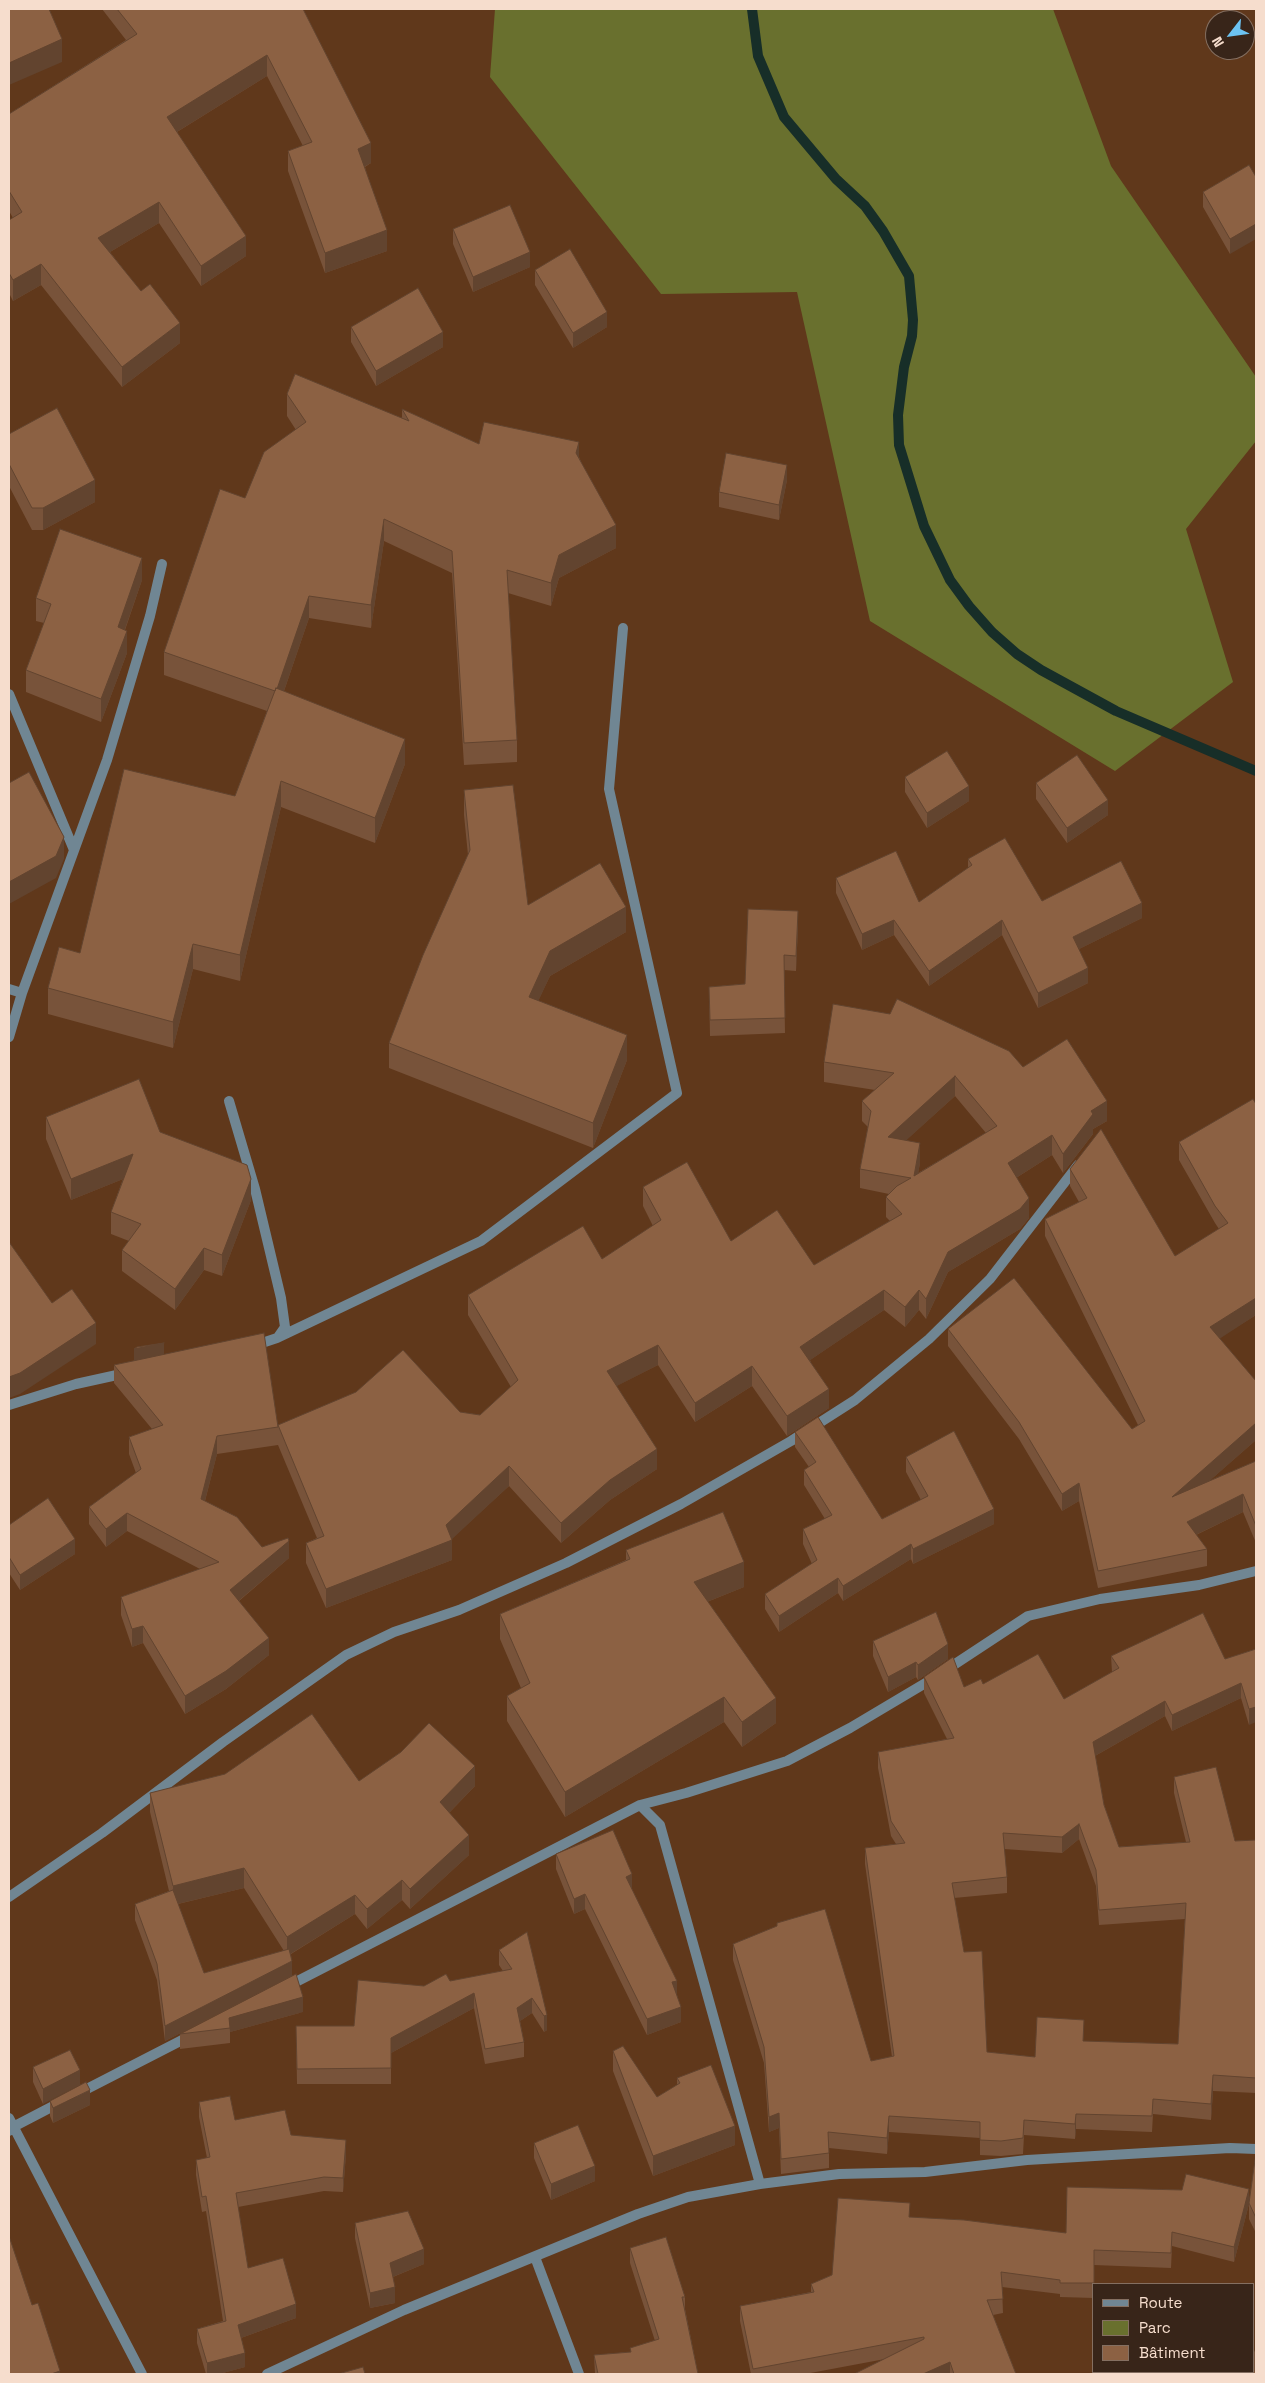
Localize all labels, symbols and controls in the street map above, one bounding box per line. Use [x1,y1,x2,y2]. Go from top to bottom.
north arrow [1205,10,1255,60]
text: N [1208,33,1228,51]
legend [1092,2283,1255,2373]
text: Route [1139,2293,1182,2312]
text: Parc [1139,2318,1171,2337]
text: Bâtiment [1139,2343,1205,2362]

